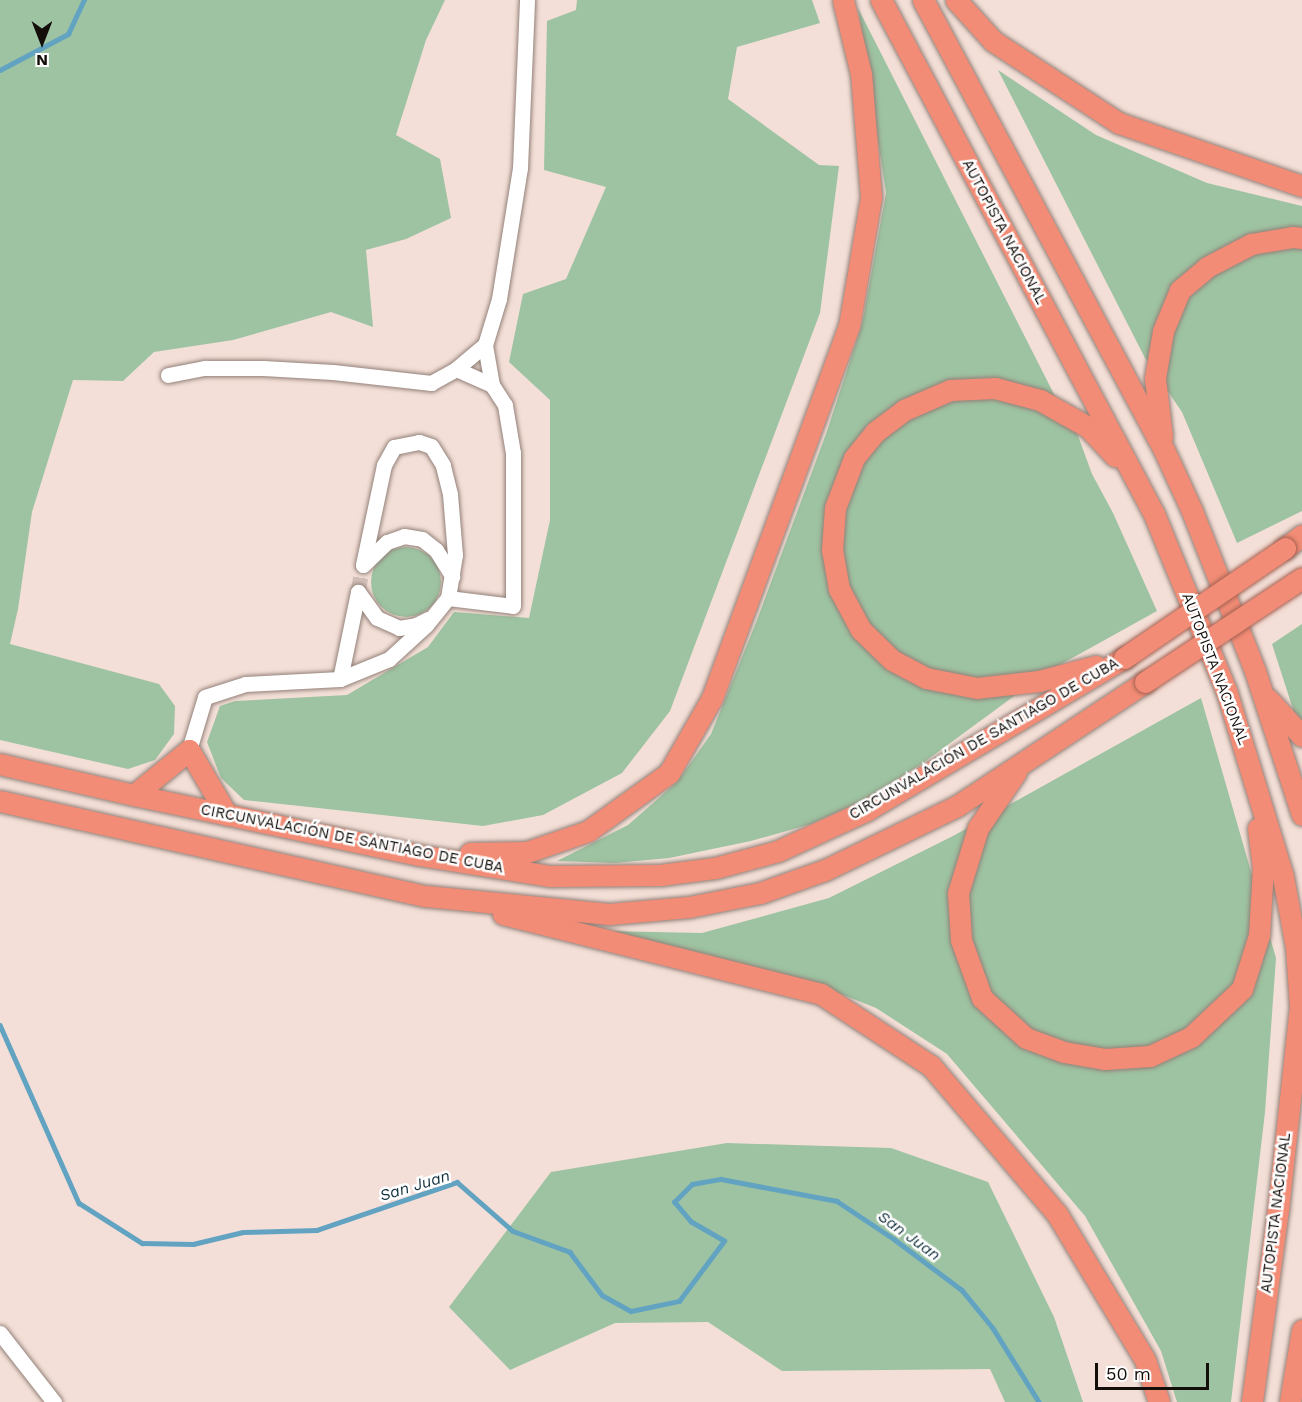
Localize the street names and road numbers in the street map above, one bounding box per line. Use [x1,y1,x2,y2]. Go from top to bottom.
street label: AUTOPISTA NACIONAL [958,156,1050,308]
street label: AUTOPISTA NACIONAL [1178,590,1252,748]
street label: CIRCUNVALACIÓN DE SANTIAGO DE CUBA [846,654,1122,824]
street label: CIRCUNVALACIÓN DE SANTIAGO DE CUBA [199,801,505,877]
street label: AUTOPISTA NACIONAL [1257,1131,1295,1295]

